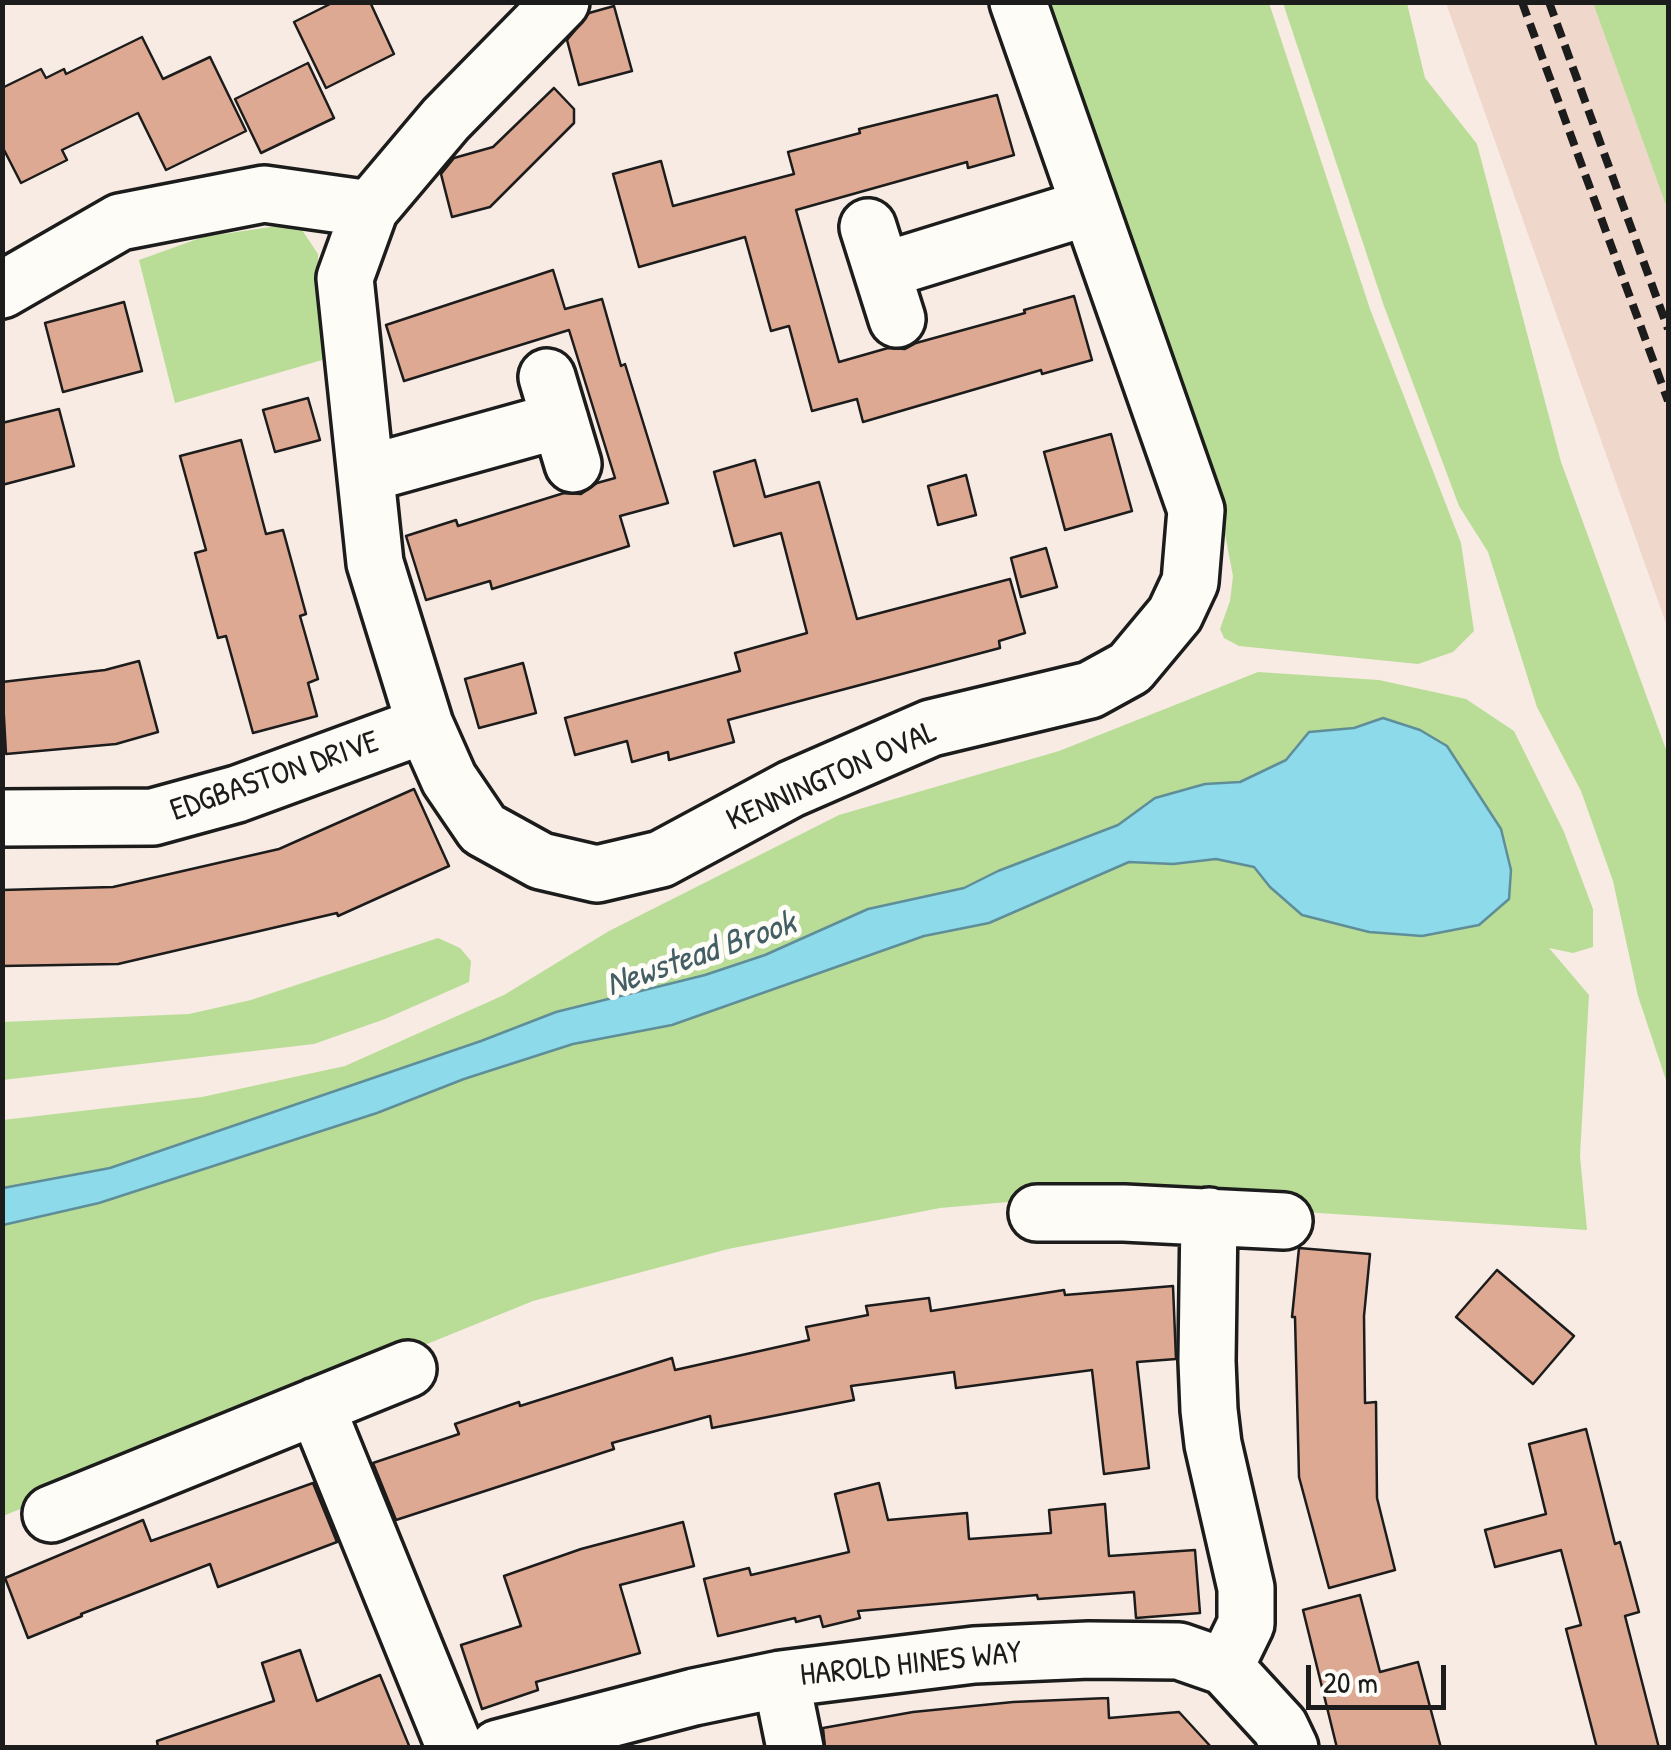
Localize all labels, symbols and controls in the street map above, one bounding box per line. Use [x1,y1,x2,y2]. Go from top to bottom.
street label: KENNINGTON OVAL [721,714,943,840]
street label: EDGBASTON DRIVE [166,723,384,831]
water label: Newstead Brook [601,903,801,1007]
street label: HAROLD HINES WAY [798,1634,1024,1696]
scale bar [1311,1645,1451,1707]
text: 20 m [1323,1662,1378,1702]

